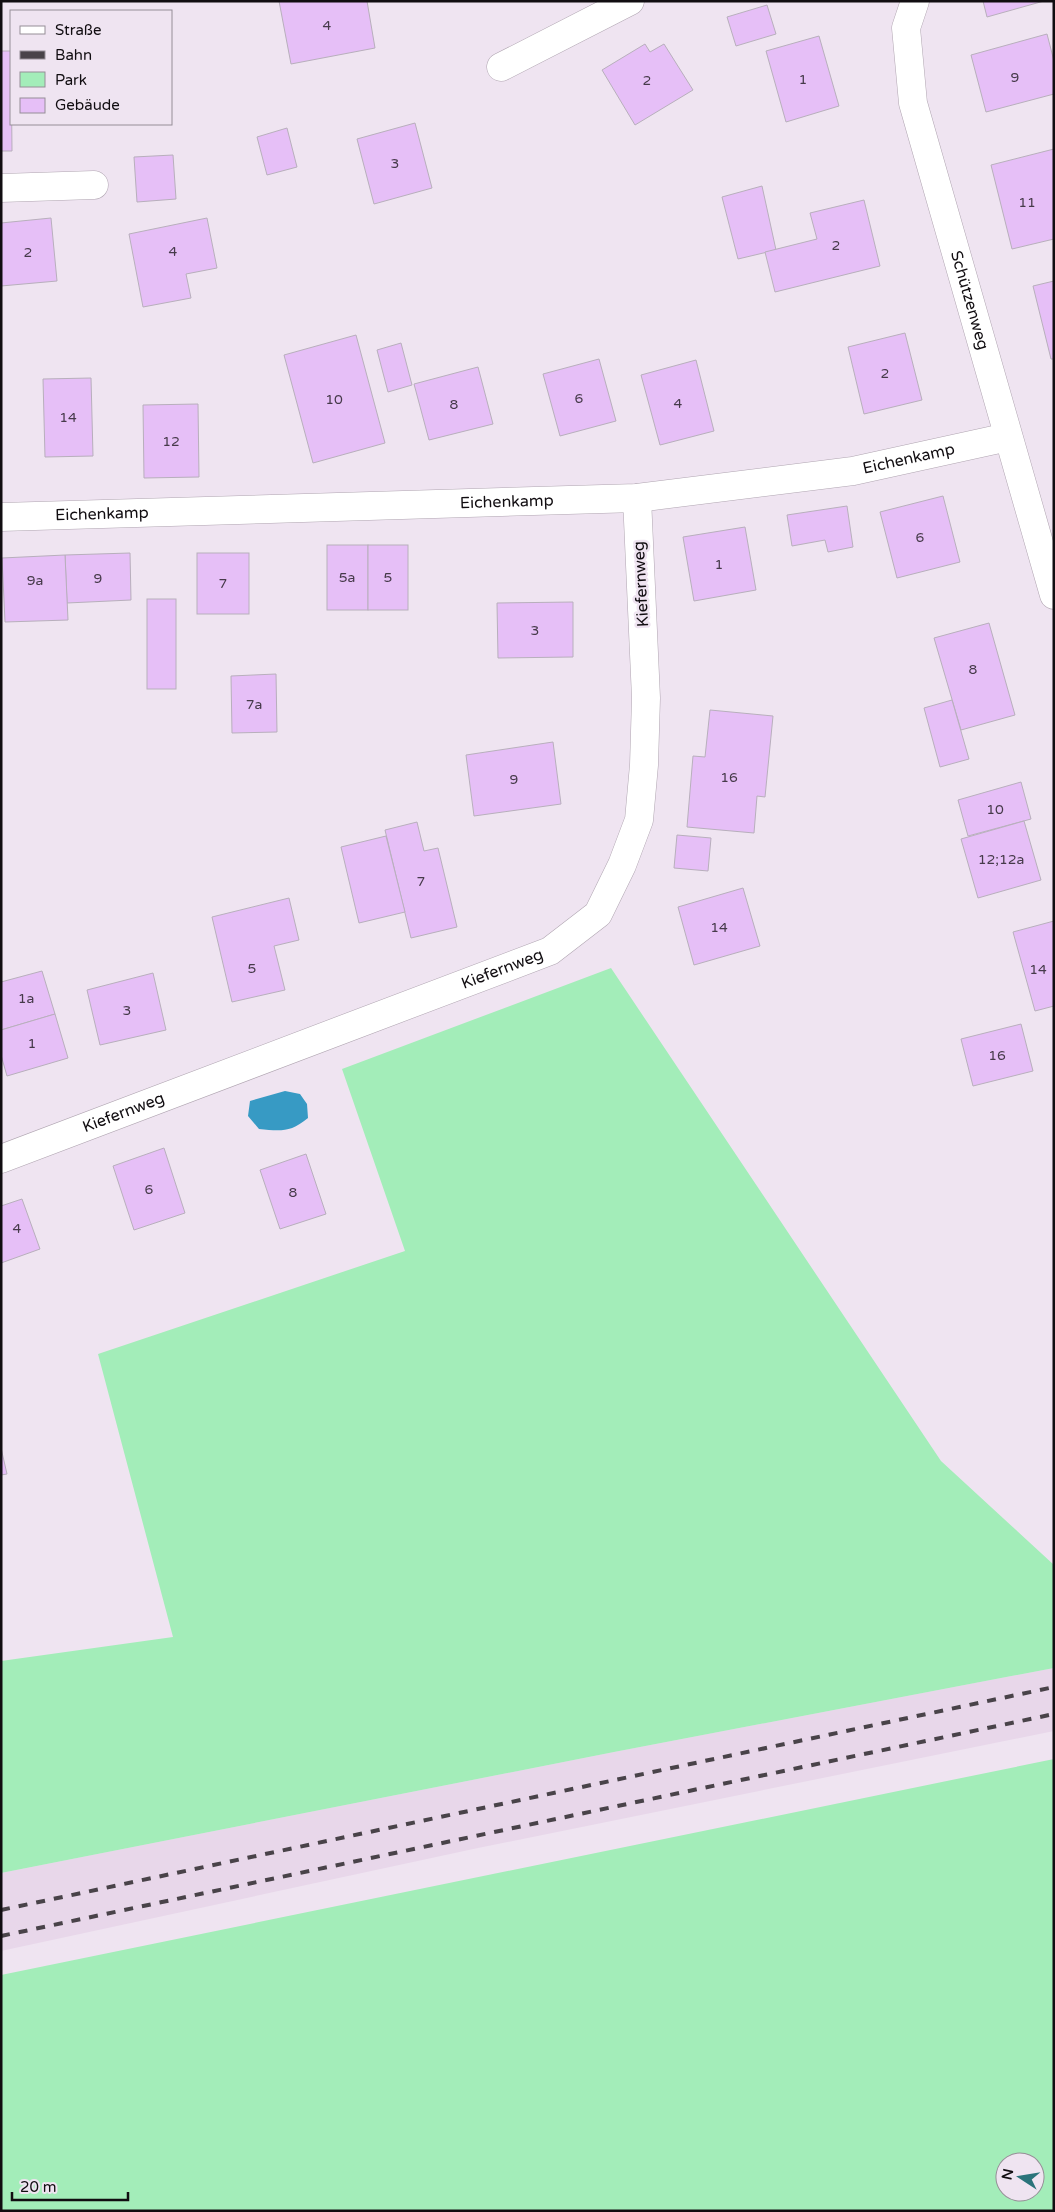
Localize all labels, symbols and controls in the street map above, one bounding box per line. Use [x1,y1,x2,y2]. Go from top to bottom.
legend [10,10,172,125]
house number: 4 [323,17,332,34]
text: Straße [55,21,101,39]
text: Bahn [55,46,92,64]
house number: 9 [1011,69,1019,86]
text: Park [55,71,87,89]
house number: 1 [799,71,807,88]
house number: 2 [643,72,651,89]
text: Gebäude [55,96,120,114]
house number: 3 [391,155,399,172]
house number: 11 [1018,194,1036,211]
house number: 2 [832,237,840,254]
house number: 4 [169,243,178,260]
house number: 2 [24,244,32,261]
street label: Schützenweg [946,248,993,352]
house number: 2 [881,365,889,382]
house number: 6 [575,390,584,407]
house number: 10 [325,391,343,408]
house number: 4 [674,395,683,412]
house number: 8 [450,396,459,413]
house number: 14 [59,409,77,426]
house number: 12 [162,433,180,450]
street label: Eichenkamp [861,439,957,479]
street label: Eichenkamp [460,490,554,513]
street label: Eichenkamp [55,503,149,525]
house number: 6 [916,529,925,546]
street label: Kiefernweg [629,541,653,627]
house number: 1 [715,556,723,573]
house number: 5a [339,569,355,586]
house number: 5 [384,569,392,586]
house number: 9 [94,570,102,587]
house number: 9a [27,572,43,589]
house number: 7 [219,575,227,592]
house number: 3 [531,622,539,639]
house number: 8 [969,661,978,678]
house number: 7a [246,696,262,713]
house number: 16 [720,769,738,786]
house number: 9 [510,771,518,788]
house number: 10 [986,801,1004,818]
house number: 12;12a [978,851,1024,868]
house number: 7 [417,873,425,890]
house number: 14 [710,919,728,936]
street label: Kiefernweg [458,945,546,994]
house number: 5 [248,960,256,977]
house number: 14 [1029,961,1047,978]
house number: 1a [18,990,34,1007]
house number: 3 [123,1002,131,1019]
house number: 1 [28,1035,36,1052]
house number: 16 [988,1047,1006,1064]
street label: Kiefernweg [80,1088,167,1137]
house number: 6 [145,1181,154,1198]
house number: 8 [289,1184,298,1201]
house number: 4 [13,1220,22,1237]
north arrow [995,2152,1045,2202]
text: N [998,2167,1017,2182]
scale bar [12,2170,129,2202]
text: 20 m [20,2178,57,2196]

